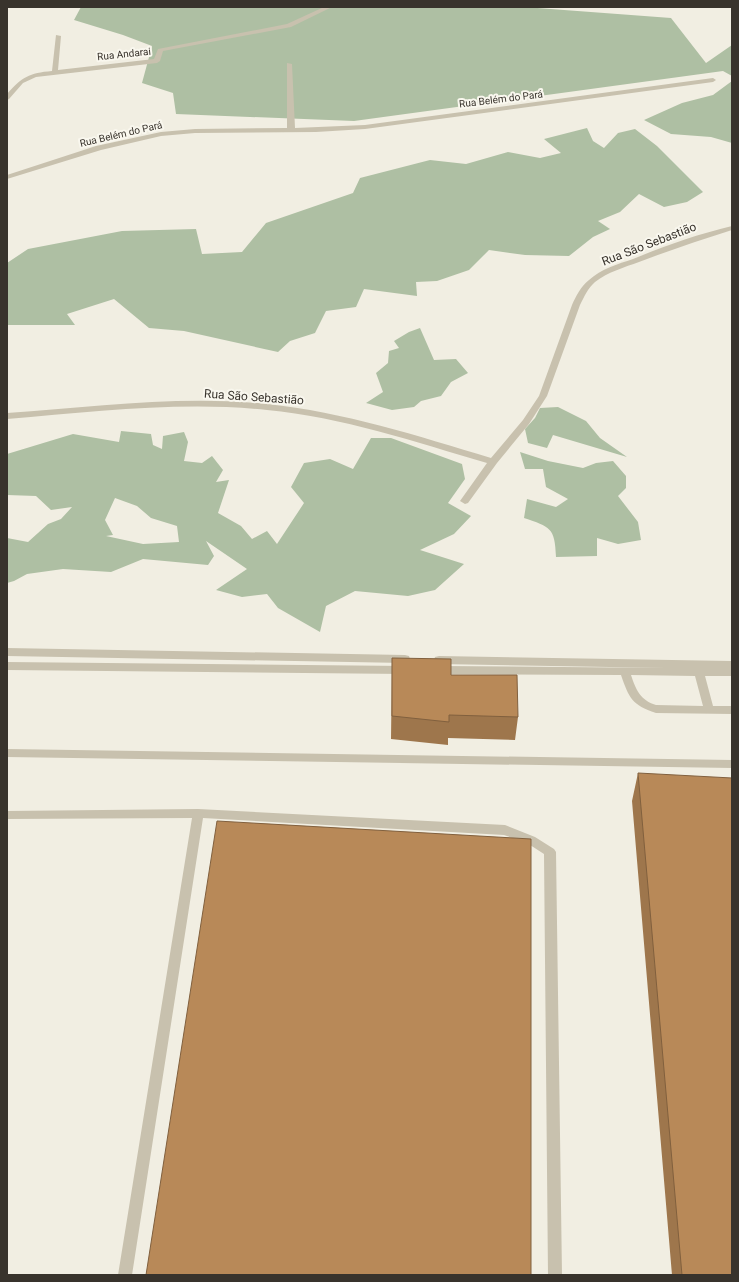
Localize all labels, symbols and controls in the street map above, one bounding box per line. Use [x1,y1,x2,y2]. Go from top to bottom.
street label: Rua Andarai [97,46,151,62]
street label: Rua Belém do Pará [459,88,543,110]
street label: Rua Belém do Pará [79,119,163,149]
street label: Rua São Sebastião [600,219,698,268]
street label: Rua São Sebastião [204,387,305,407]

